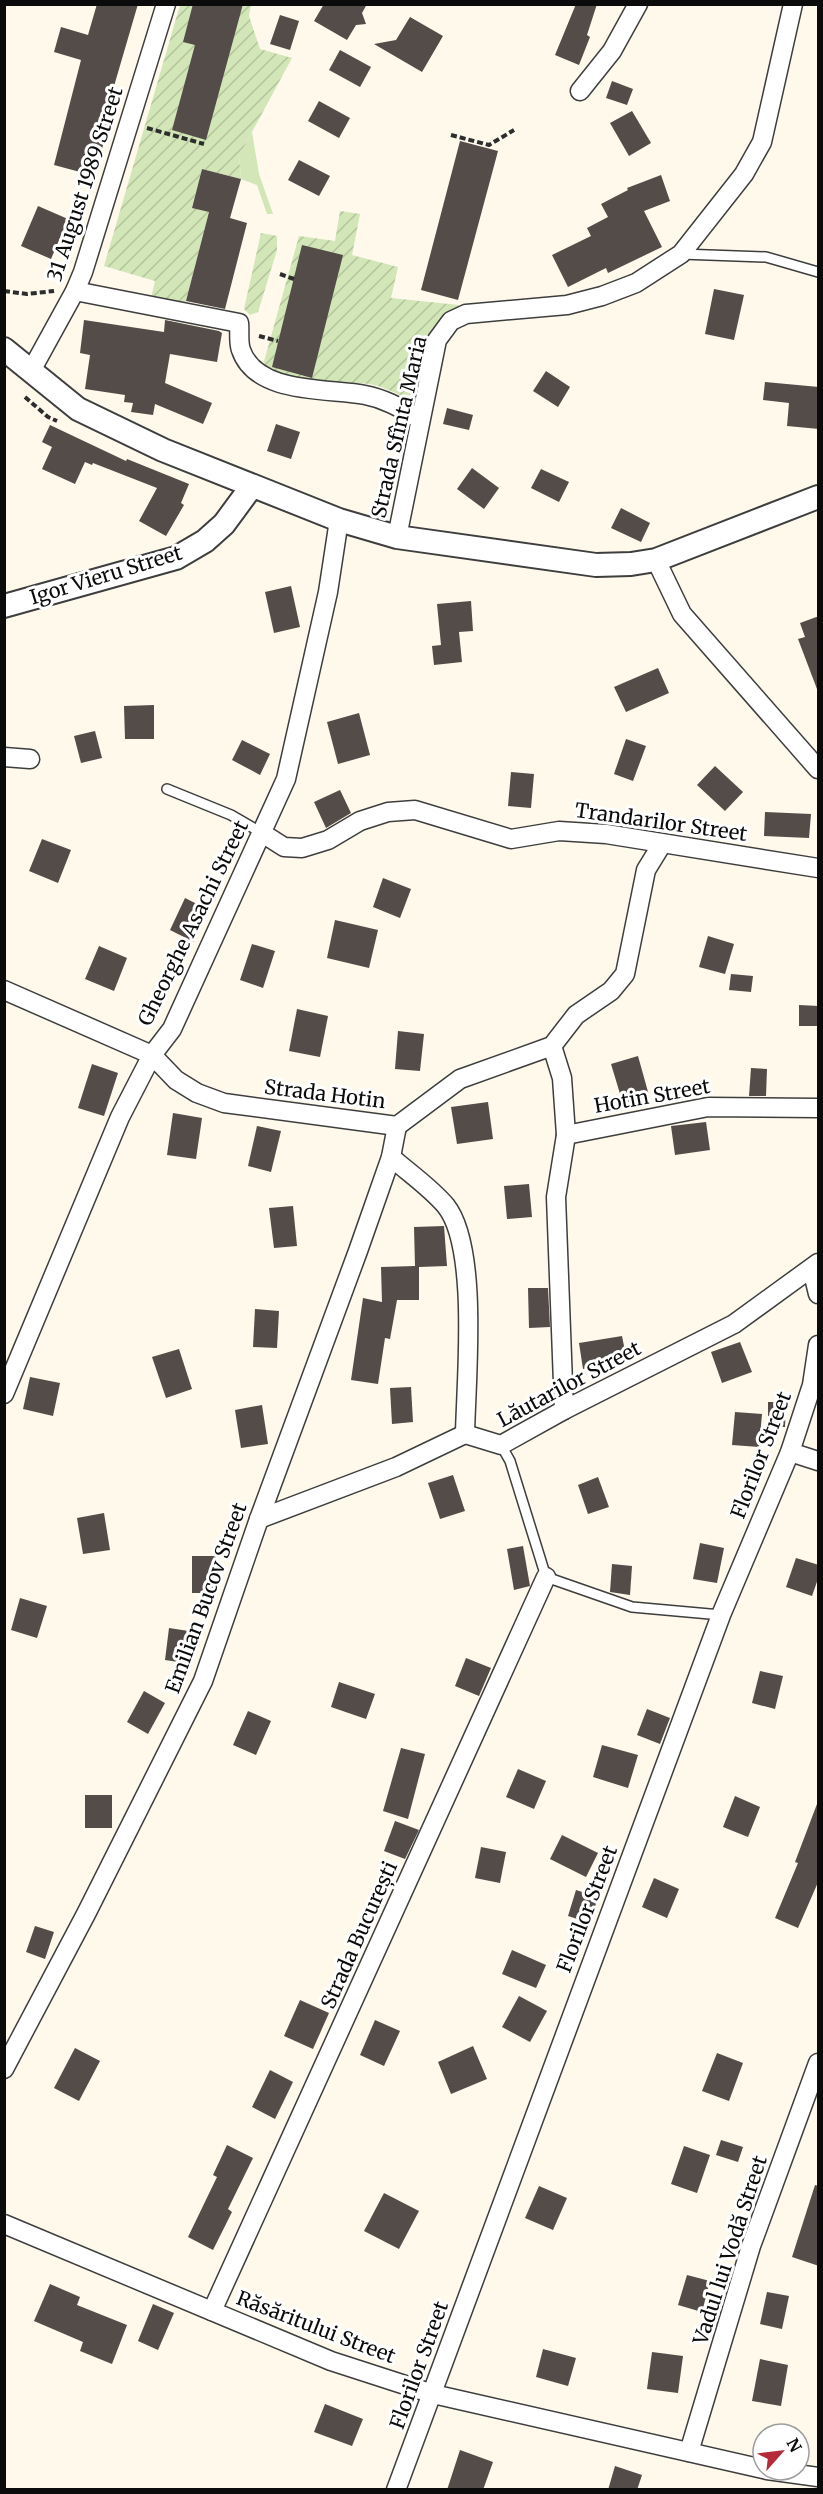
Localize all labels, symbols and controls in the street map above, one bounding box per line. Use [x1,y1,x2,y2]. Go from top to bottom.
street label: 31 August 1989 Street [41,83,128,284]
street label: Strada Sfînta Maria [365,333,432,520]
street label: Igor Vieru Street [27,539,185,610]
street label: Trandarilor Street [573,797,749,846]
street label: Gheorghe Asachi Street [132,816,253,1030]
street label: Hotin Street [592,1073,712,1118]
street label: Strada Hotin [263,1074,387,1113]
street label: Lăutarilor Street [493,1335,645,1432]
street label: Florilor Street [725,1388,796,1522]
street label: Emilian Bucov Street [159,1499,252,1696]
street label: Florilor Street [551,1842,622,1976]
street label: Strada București [315,1857,403,2013]
street label: Vadul lui Vodă Street [687,2152,772,2349]
street label: Răsăritului Street [233,2285,399,2368]
street label: Florilor Street [384,2297,453,2432]
north arrow [751,2422,811,2482]
text: N [782,2435,806,2456]

